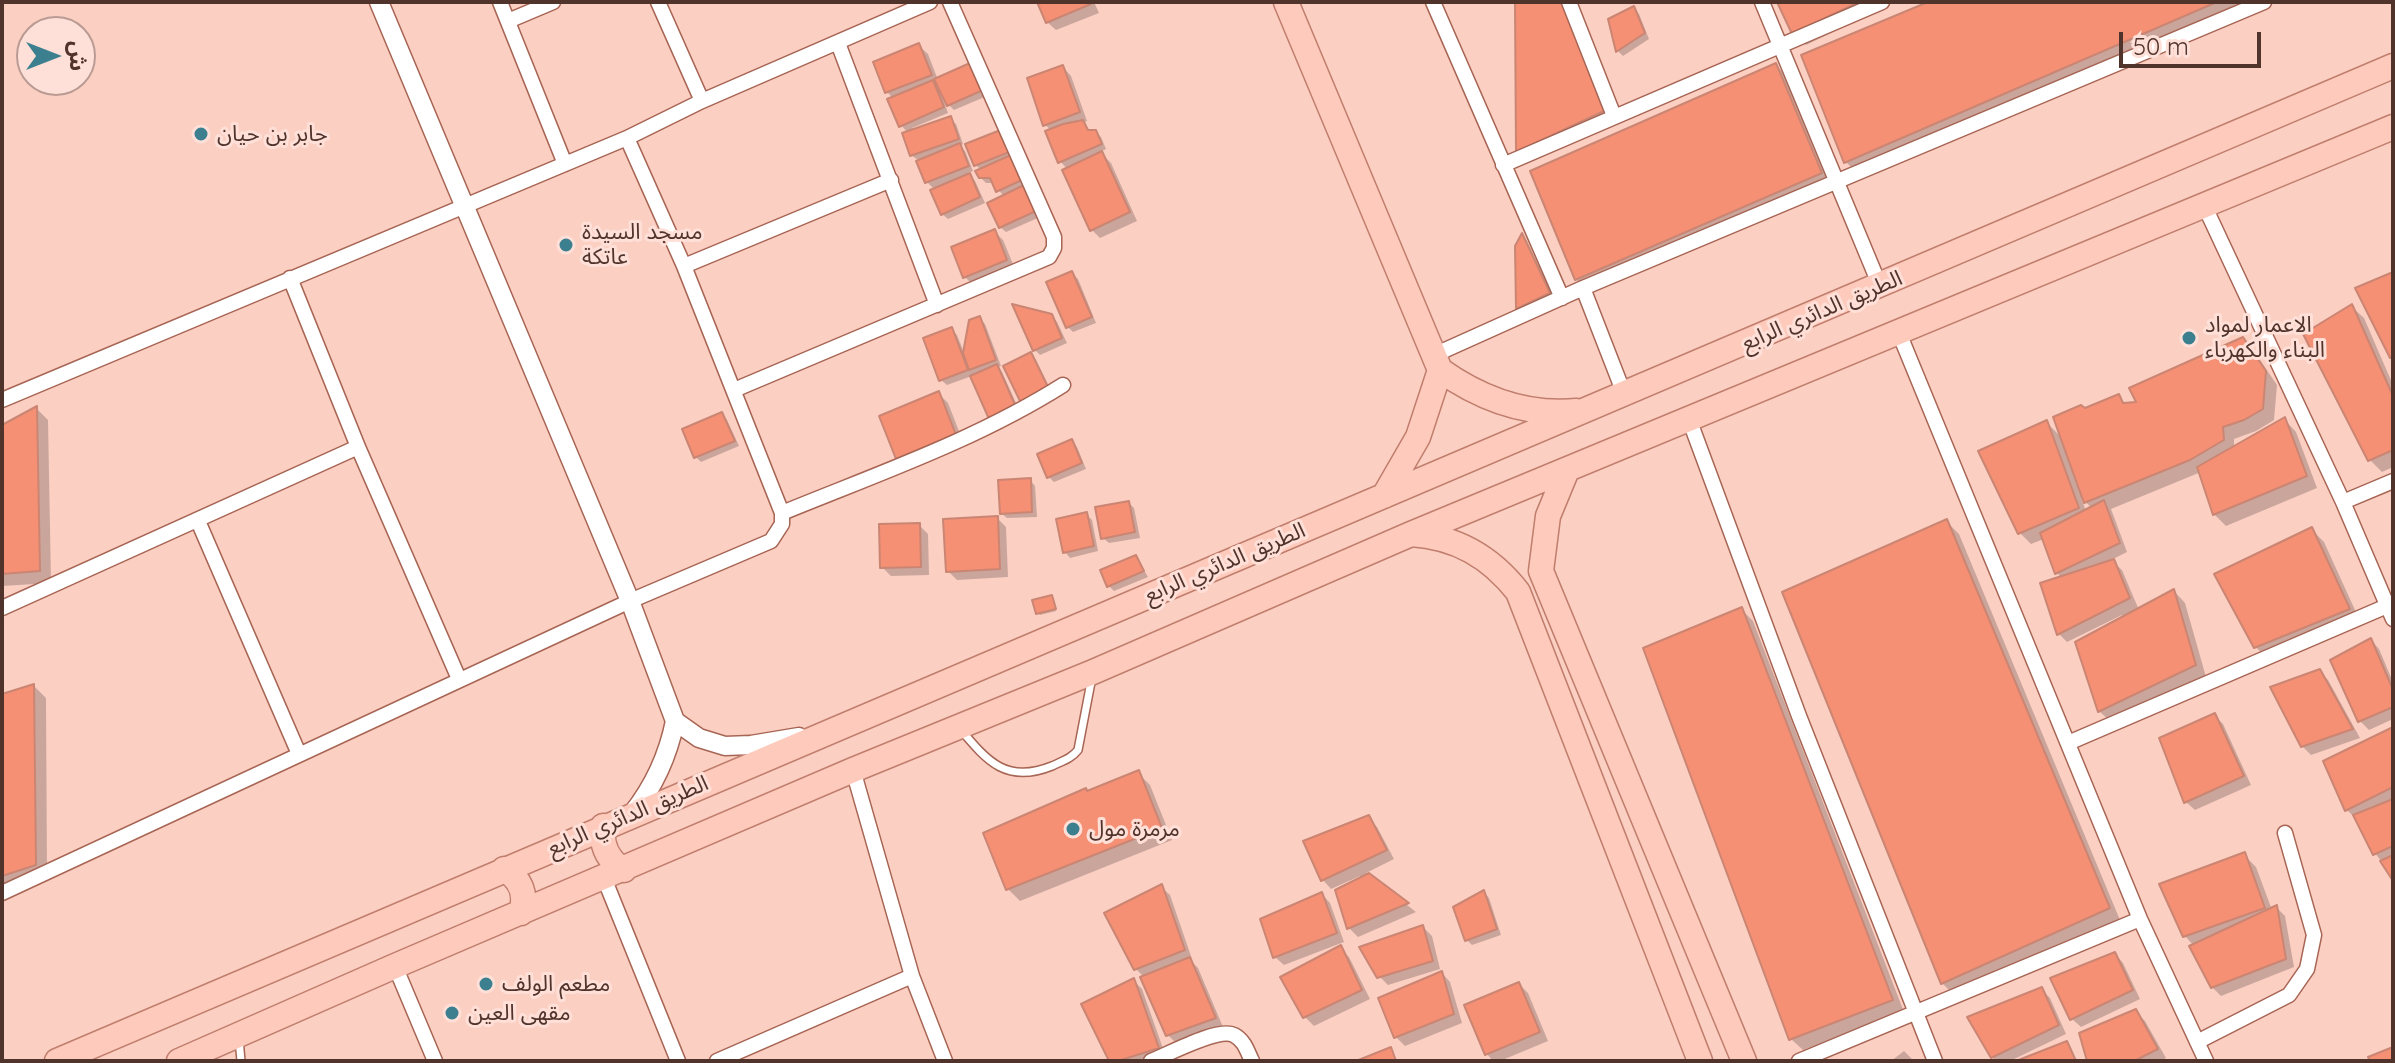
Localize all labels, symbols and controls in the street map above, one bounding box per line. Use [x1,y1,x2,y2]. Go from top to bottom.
north arrow [16,16,96,96]
scale bar [2123,16,2265,66]
text: 50 m [2133,31,2189,61]
text: ش [64,41,92,71]
place label: جابر بن حيان [217,121,328,147]
marker: جابر بن حيان [192,125,210,143]
place label: مسجد السيدة عاتكة [582,219,702,270]
marker: مسجد السيدة عاتكة [557,236,575,254]
street label: الطريق الدائري الرابع [1738,265,1906,357]
place label: الاعمار لمواد البناء والكهرباء [2205,312,2325,364]
marker: الاعمار لمواد البناء والكهرباء [2180,329,2198,347]
street label: الطريق الدائري الرابع [1141,517,1309,609]
street label: الطريق الدائري الرابع [544,770,712,862]
place label: مرمرة مول [1089,816,1180,842]
marker: مرمرة مول [1064,820,1082,838]
place label: مطعم الولف [502,971,610,997]
marker: مطعم الولف [477,975,495,993]
place label: مقهى العين [468,1000,570,1026]
marker: مقهى العين [443,1004,461,1022]

